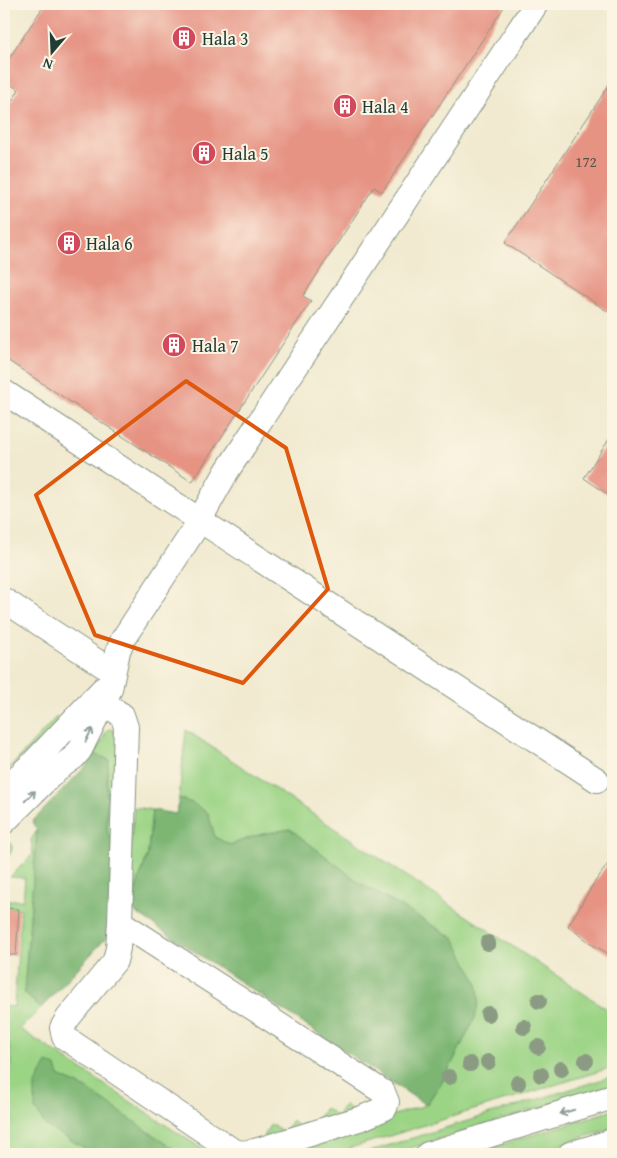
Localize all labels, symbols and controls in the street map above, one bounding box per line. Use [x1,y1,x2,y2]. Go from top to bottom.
building icon: Hala 3 [171,25,197,51]
place label: Hala 3 [202,25,249,52]
north arrow [28,28,78,78]
text: N [39,53,55,75]
building icon: Hala 4 [332,93,358,119]
place label: Hala 4 [362,93,409,120]
building icon: Hala 5 [191,140,217,166]
place label: Hala 5 [222,140,269,167]
house number: 172 [575,151,597,172]
building icon: Hala 6 [56,230,82,256]
place label: Hala 6 [86,230,133,257]
building icon: Hala 7 [161,332,187,358]
place label: Hala 7 [192,332,239,359]
one-way arrow [84,727,94,742]
one-way arrow [24,790,36,802]
one-way arrow [559,1107,575,1117]

